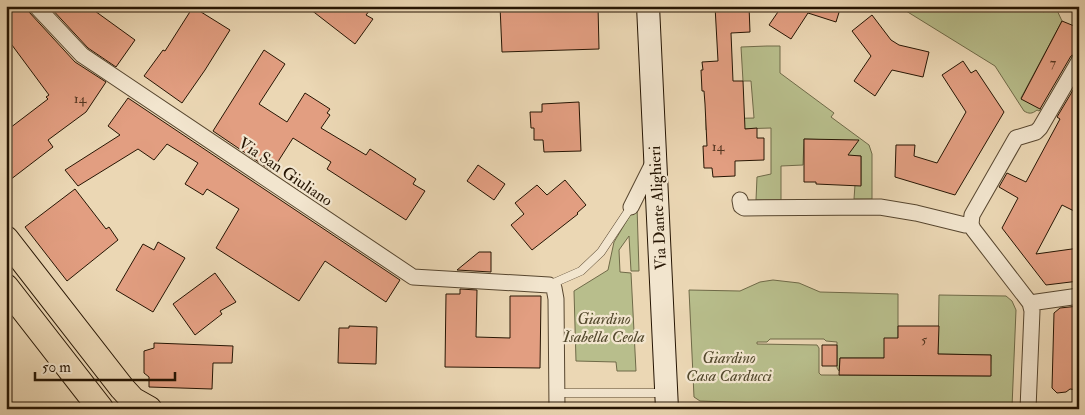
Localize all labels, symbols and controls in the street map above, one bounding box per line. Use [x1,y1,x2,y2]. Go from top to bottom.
house number: 7 [1050,54,1057,71]
house number: 14 [74,90,88,107]
street label: Via San Giuliano [235,133,337,211]
house number: 14 [712,138,726,155]
street label: Via Dante Alighieri [645,145,671,271]
park label: Giardino Isabella Ceola [562,309,645,347]
house number: 5 [921,331,928,348]
park label: Giardino Casa Carducci [686,348,773,386]
scale bar [35,350,175,382]
text: 50 m [42,358,71,377]

